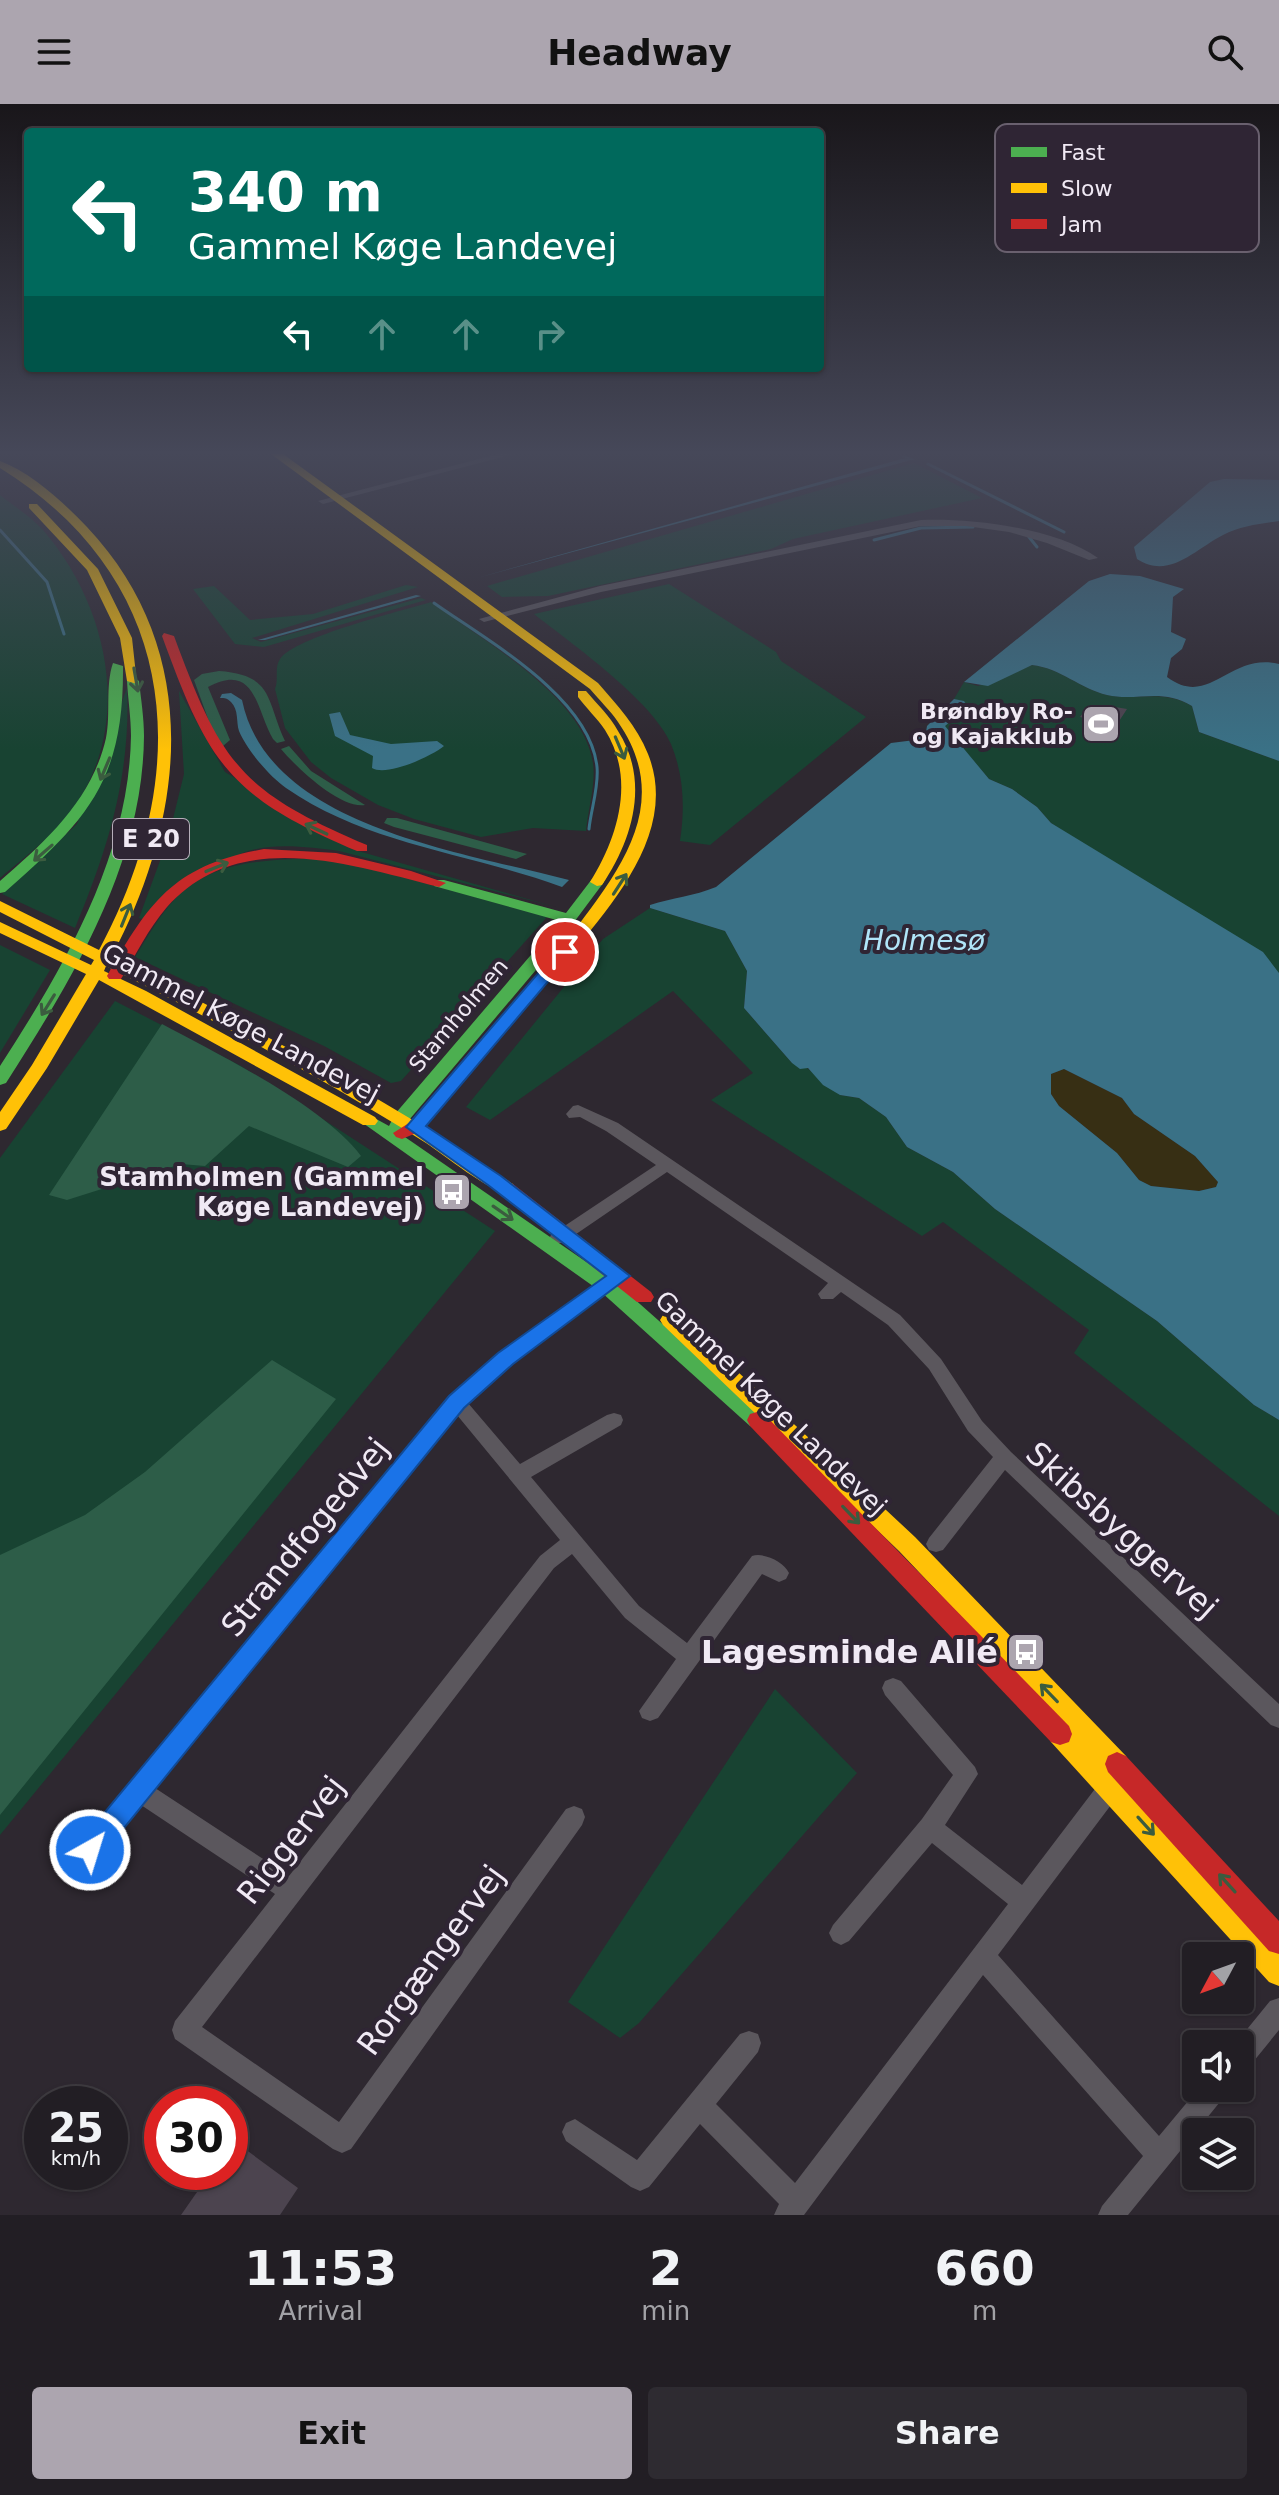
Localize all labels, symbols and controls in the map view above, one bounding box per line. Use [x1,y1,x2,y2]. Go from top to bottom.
icon: menu [32,30,76,74]
icon: search [1203,30,1247,74]
text: Headway [547,32,732,73]
legend [995,124,1259,252]
text: Fast [1061,140,1106,165]
text: 340 m [188,159,383,224]
icon: left [56,160,160,264]
text: Slow [1061,176,1113,201]
text: Jam [1059,212,1102,237]
text: Gammel Køge Landevej [188,226,617,267]
icon: left [276,312,320,356]
icon: ahead [360,312,404,356]
icon: ahead [444,312,488,356]
icon: right [528,312,572,356]
one-way arrow [129,667,144,692]
place label: Brøndby Ro- og Kajakklub [912,699,1073,749]
sports icon: Brøndby Ro- og Kajakklub [1080,703,1122,745]
one-way arrow [614,735,628,759]
one-way arrow [97,756,112,780]
road number: E 20 [113,819,189,859]
one-way arrow [305,821,329,836]
one-way arrow [34,844,54,862]
one-way arrow [204,858,229,873]
one-way arrow [611,873,628,895]
one-way arrow [119,903,134,928]
pin [531,918,599,986]
water label: Holmesø [863,924,986,957]
icon: arrive [543,930,587,974]
street label: Gammel Køge Landevej [97,937,385,1109]
street label: Stamholmen [404,954,513,1077]
one-way arrow [39,993,55,1016]
place label: Stamholmen (Gammel Køge Landevej) [99,1162,424,1222]
bus stop icon: Stamholmen (Gammel Køge Landevej) [431,1171,473,1213]
one-way arrow [492,1204,514,1221]
street label: Gammel Køge Landevej [649,1285,893,1521]
street label: Strandfogedvej [213,1430,397,1644]
street label: Skibsbyggervej [1018,1434,1226,1626]
one-way arrow [841,1505,860,1524]
bus stop icon: Lagesminde Allé [1005,1631,1047,1673]
place label: Lagesminde Allé [701,1633,998,1671]
one-way arrow [1040,1683,1059,1703]
street label: Riggervej [229,1768,353,1912]
position arrow [48,1808,132,1892]
one-way arrow [1136,1815,1154,1835]
street label: Rorgængervej [349,1858,513,2062]
one-way arrow [1218,1874,1236,1894]
north arrow [1182,1942,1254,2014]
map controls [1182,1942,1254,2190]
button: sound [1182,2030,1254,2102]
speed limit sign: 30 [144,2086,248,2190]
text: 25 [48,2105,104,2151]
button: layers [1182,2118,1254,2190]
text: km/h [51,2146,101,2170]
text: 11:53 [244,2240,397,2296]
text: 2 [649,2240,682,2296]
text: 660 [935,2240,1035,2296]
text: Arrival [278,2296,363,2326]
text: min [641,2296,690,2326]
text: m [972,2296,997,2326]
button: Exit [32,2387,632,2479]
button: Share [648,2387,1247,2479]

